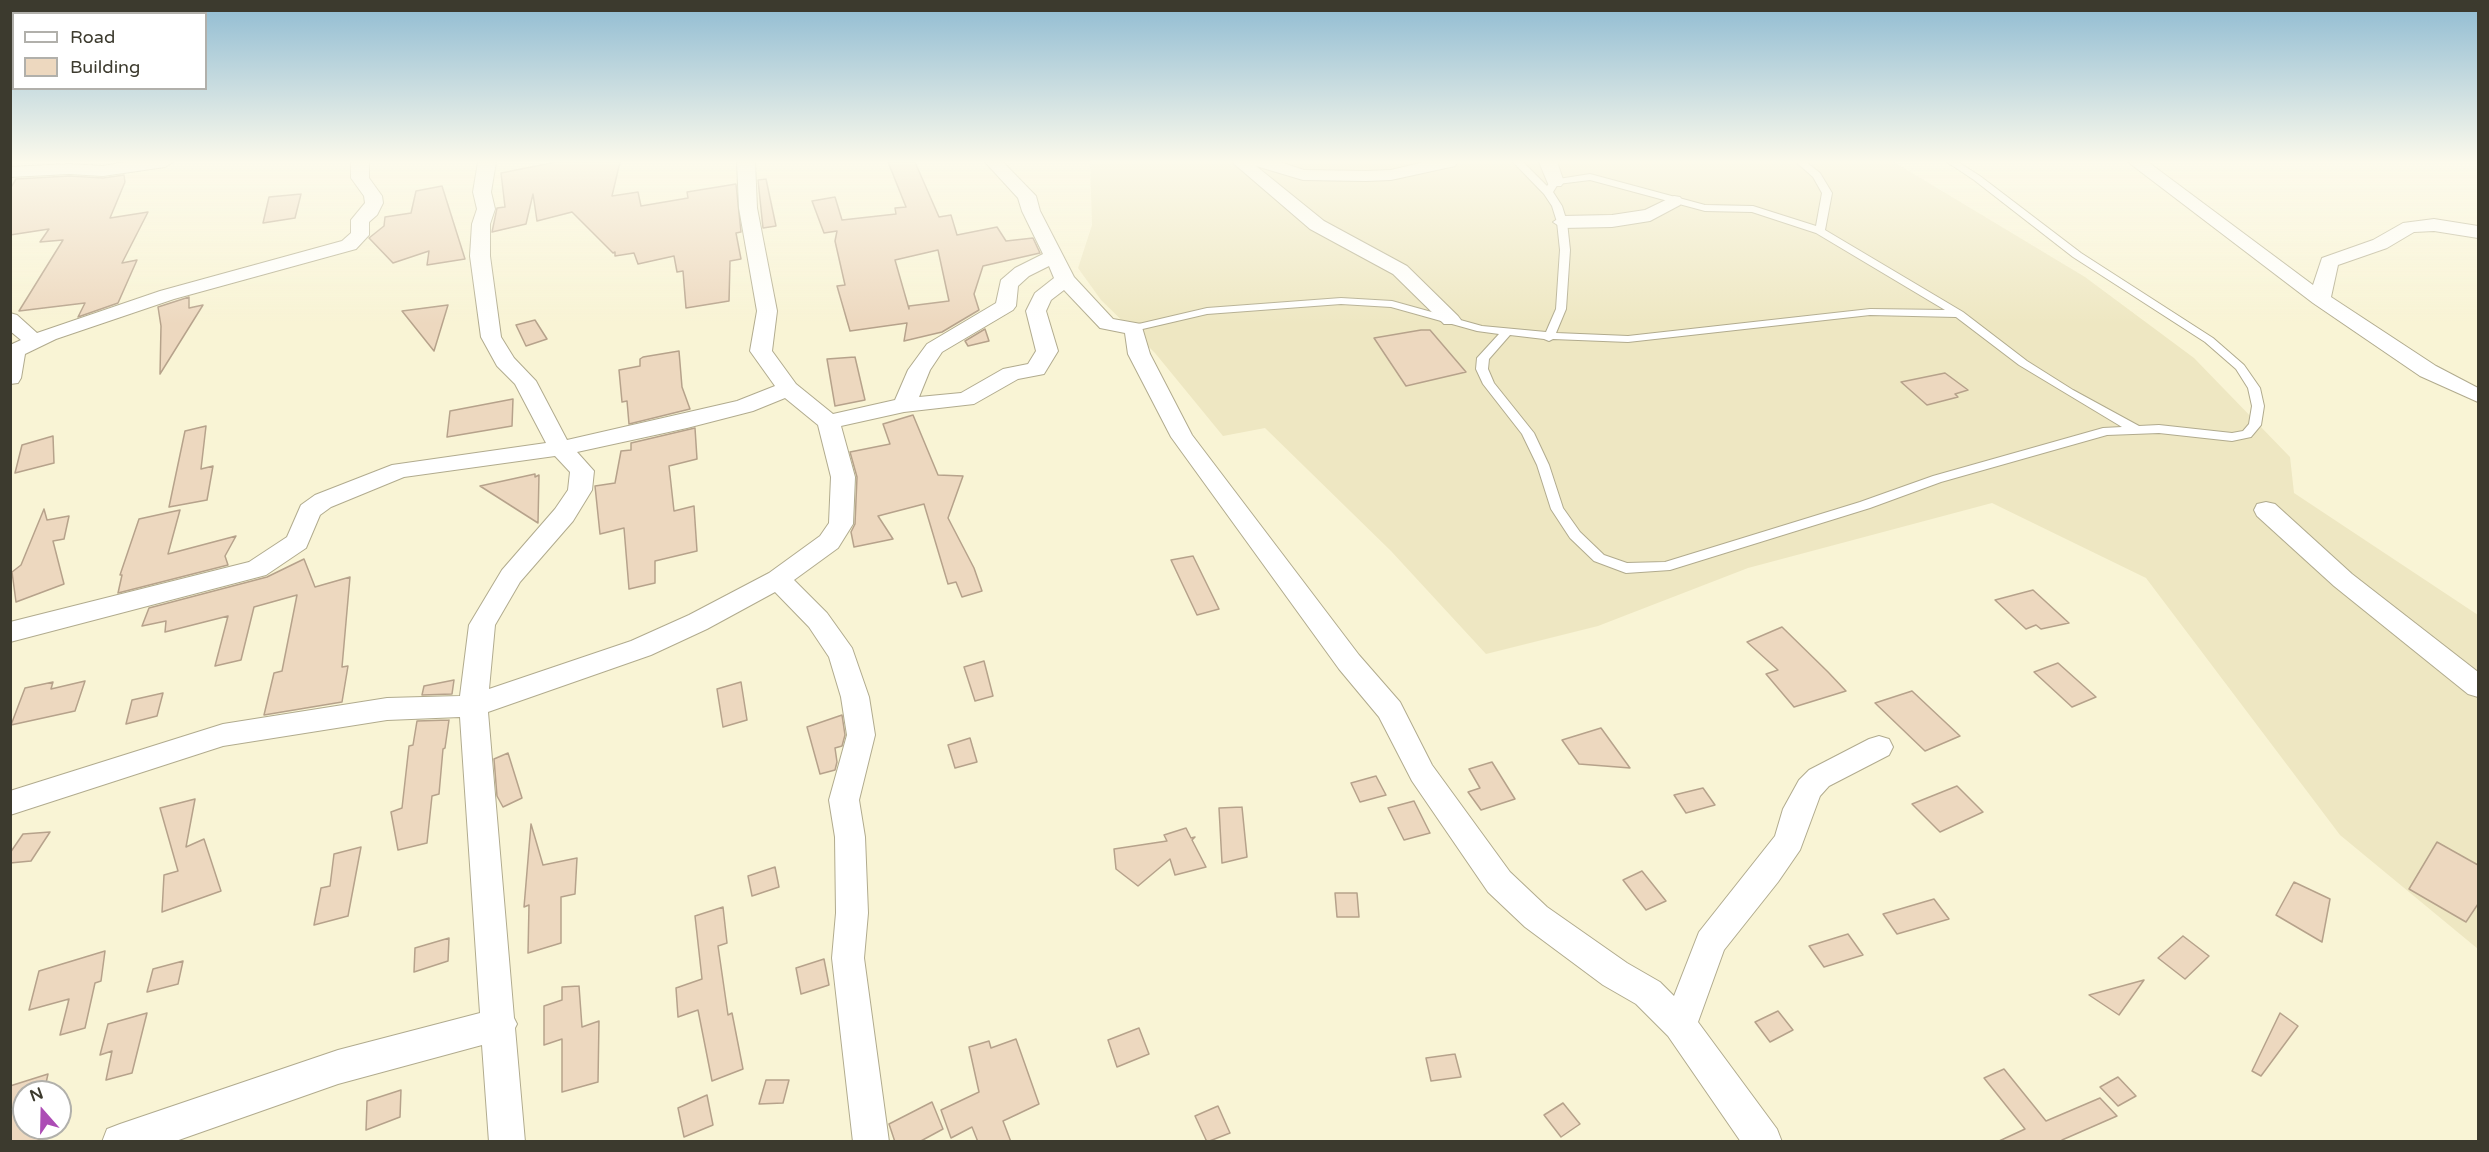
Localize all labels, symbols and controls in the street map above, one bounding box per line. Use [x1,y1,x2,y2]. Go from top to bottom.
legend [12,12,207,90]
text: Road [70,26,115,48]
text: Building [70,56,140,78]
north arrow [12,1080,72,1140]
text: N [27,1083,46,1107]

